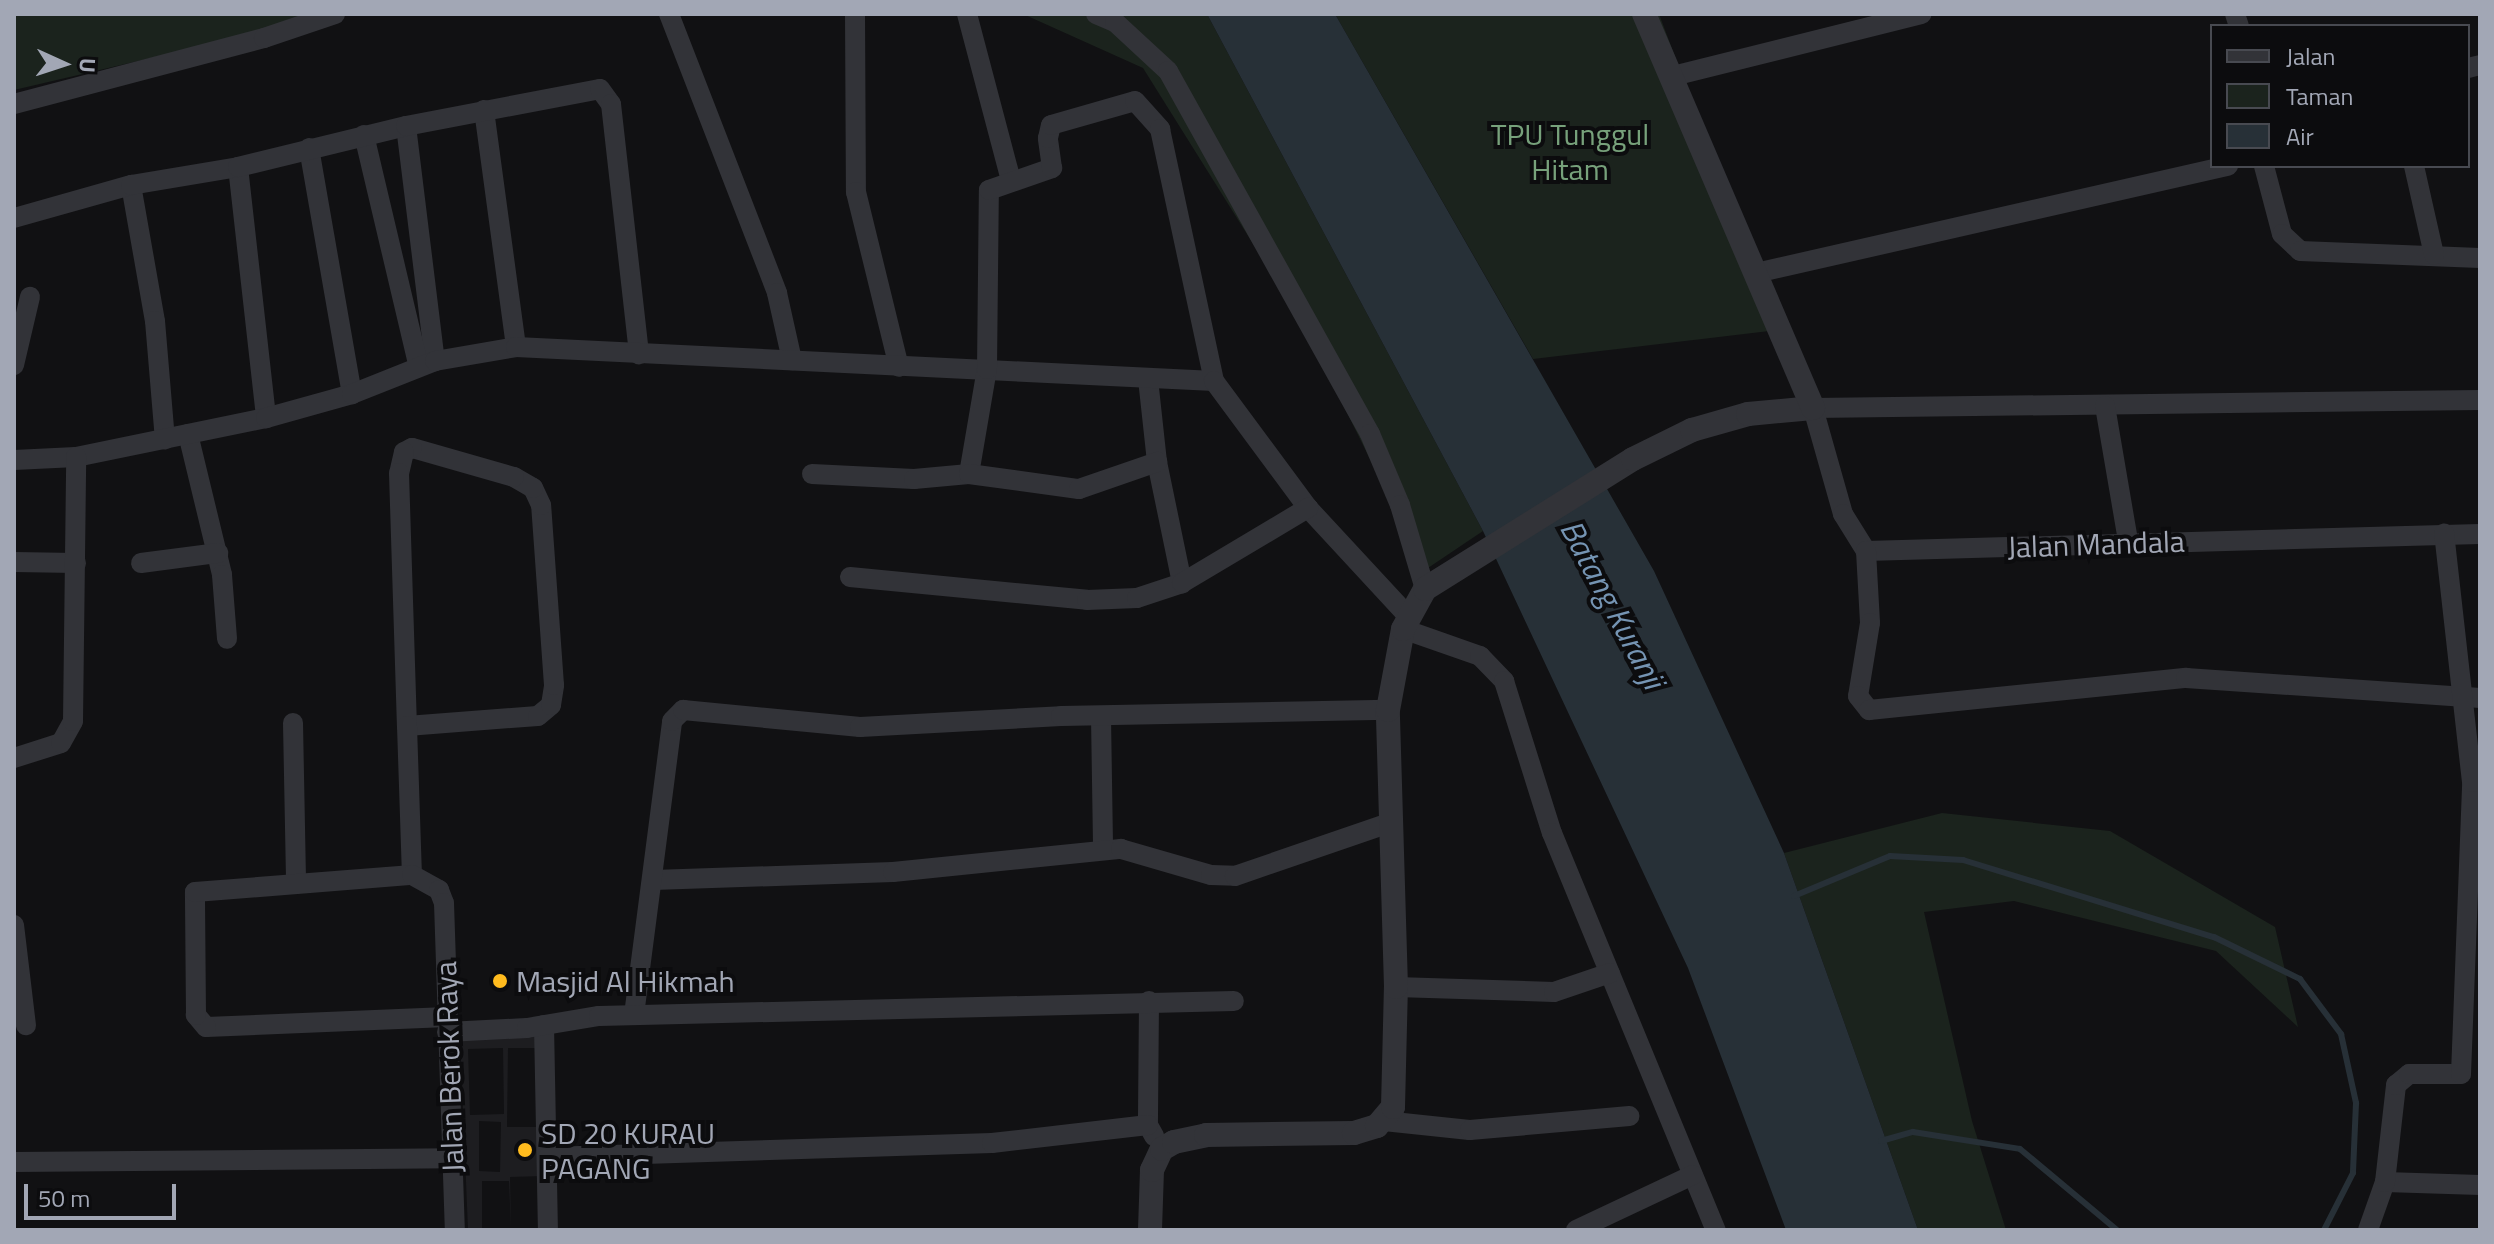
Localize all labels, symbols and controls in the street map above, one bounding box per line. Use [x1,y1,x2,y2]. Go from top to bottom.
north arrow [24,24,104,104]
legend [2210,24,2470,168]
text: Jalan [2286,38,2335,74]
text: U [71,57,105,73]
text: Taman [2286,78,2354,114]
park label: TPU Tunggul Hitam [1491,116,1649,186]
text: Air [2286,118,2314,154]
water label: Batang Kuranji [1553,513,1673,695]
street label: Jalan Mandala [2007,523,2185,565]
street label: Jalan Berok Raya [427,961,471,1173]
place label: Masjid Al Hikmah [516,963,735,999]
marker: Masjid Al Hikmah [491,972,509,990]
place label: SD 20 KURAU PAGANG [541,1115,715,1186]
marker: SD 20 KURAU PAGANG [516,1141,534,1159]
scale bar [28,1168,180,1218]
text: 50 m [38,1180,90,1216]

